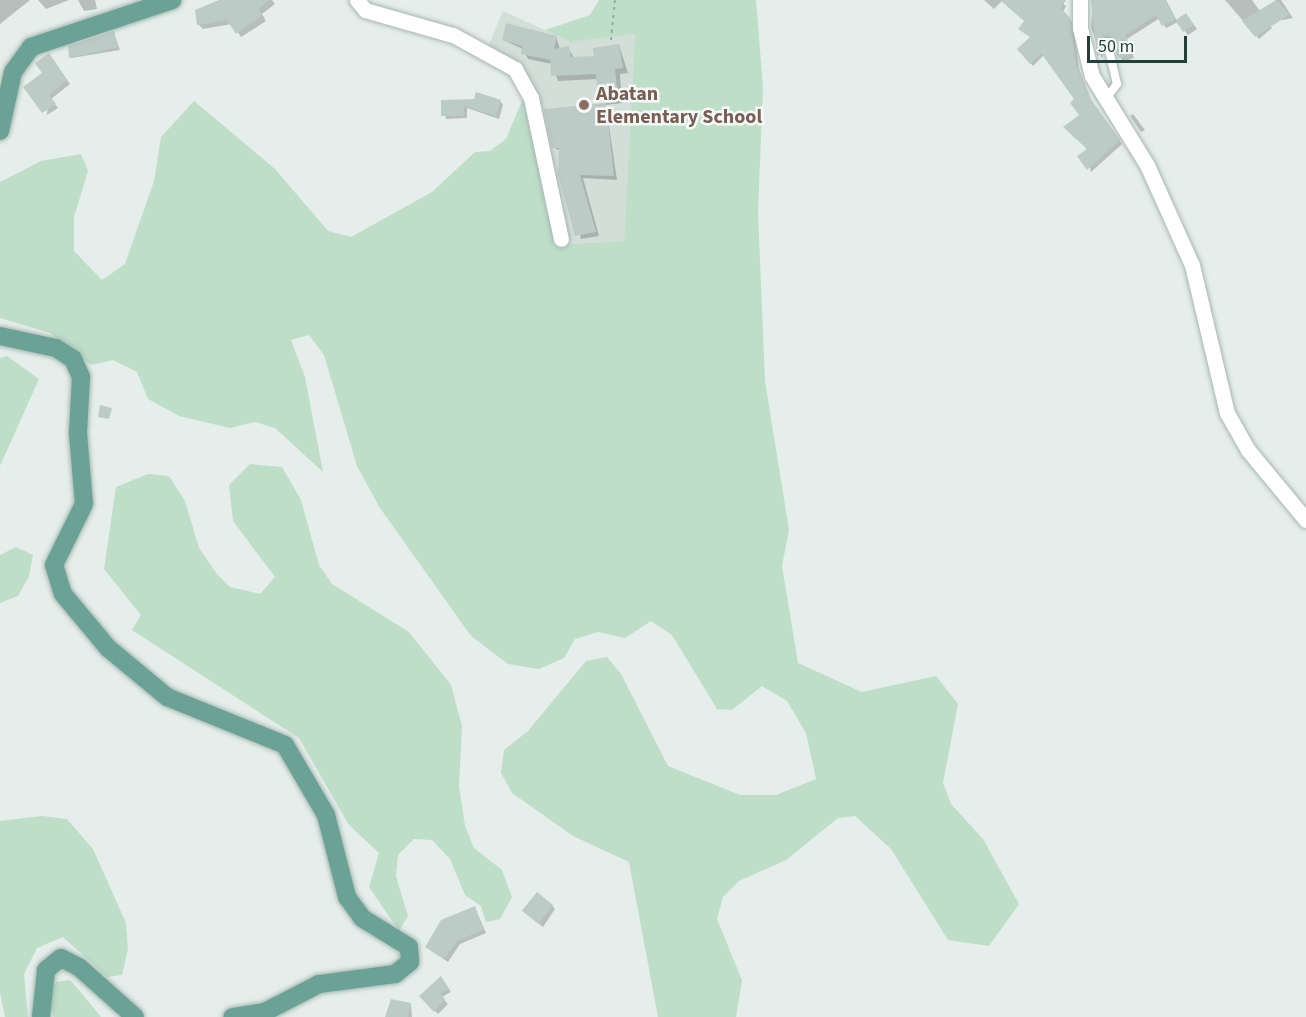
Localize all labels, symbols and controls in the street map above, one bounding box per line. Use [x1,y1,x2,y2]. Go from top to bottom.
scale bar [1090,24,1190,62]
text: 50 m [1098,34,1134,59]
place label: Abatan Elementary School [596,82,762,129]
marker: Abatan Elementary School [577,98,591,112]

